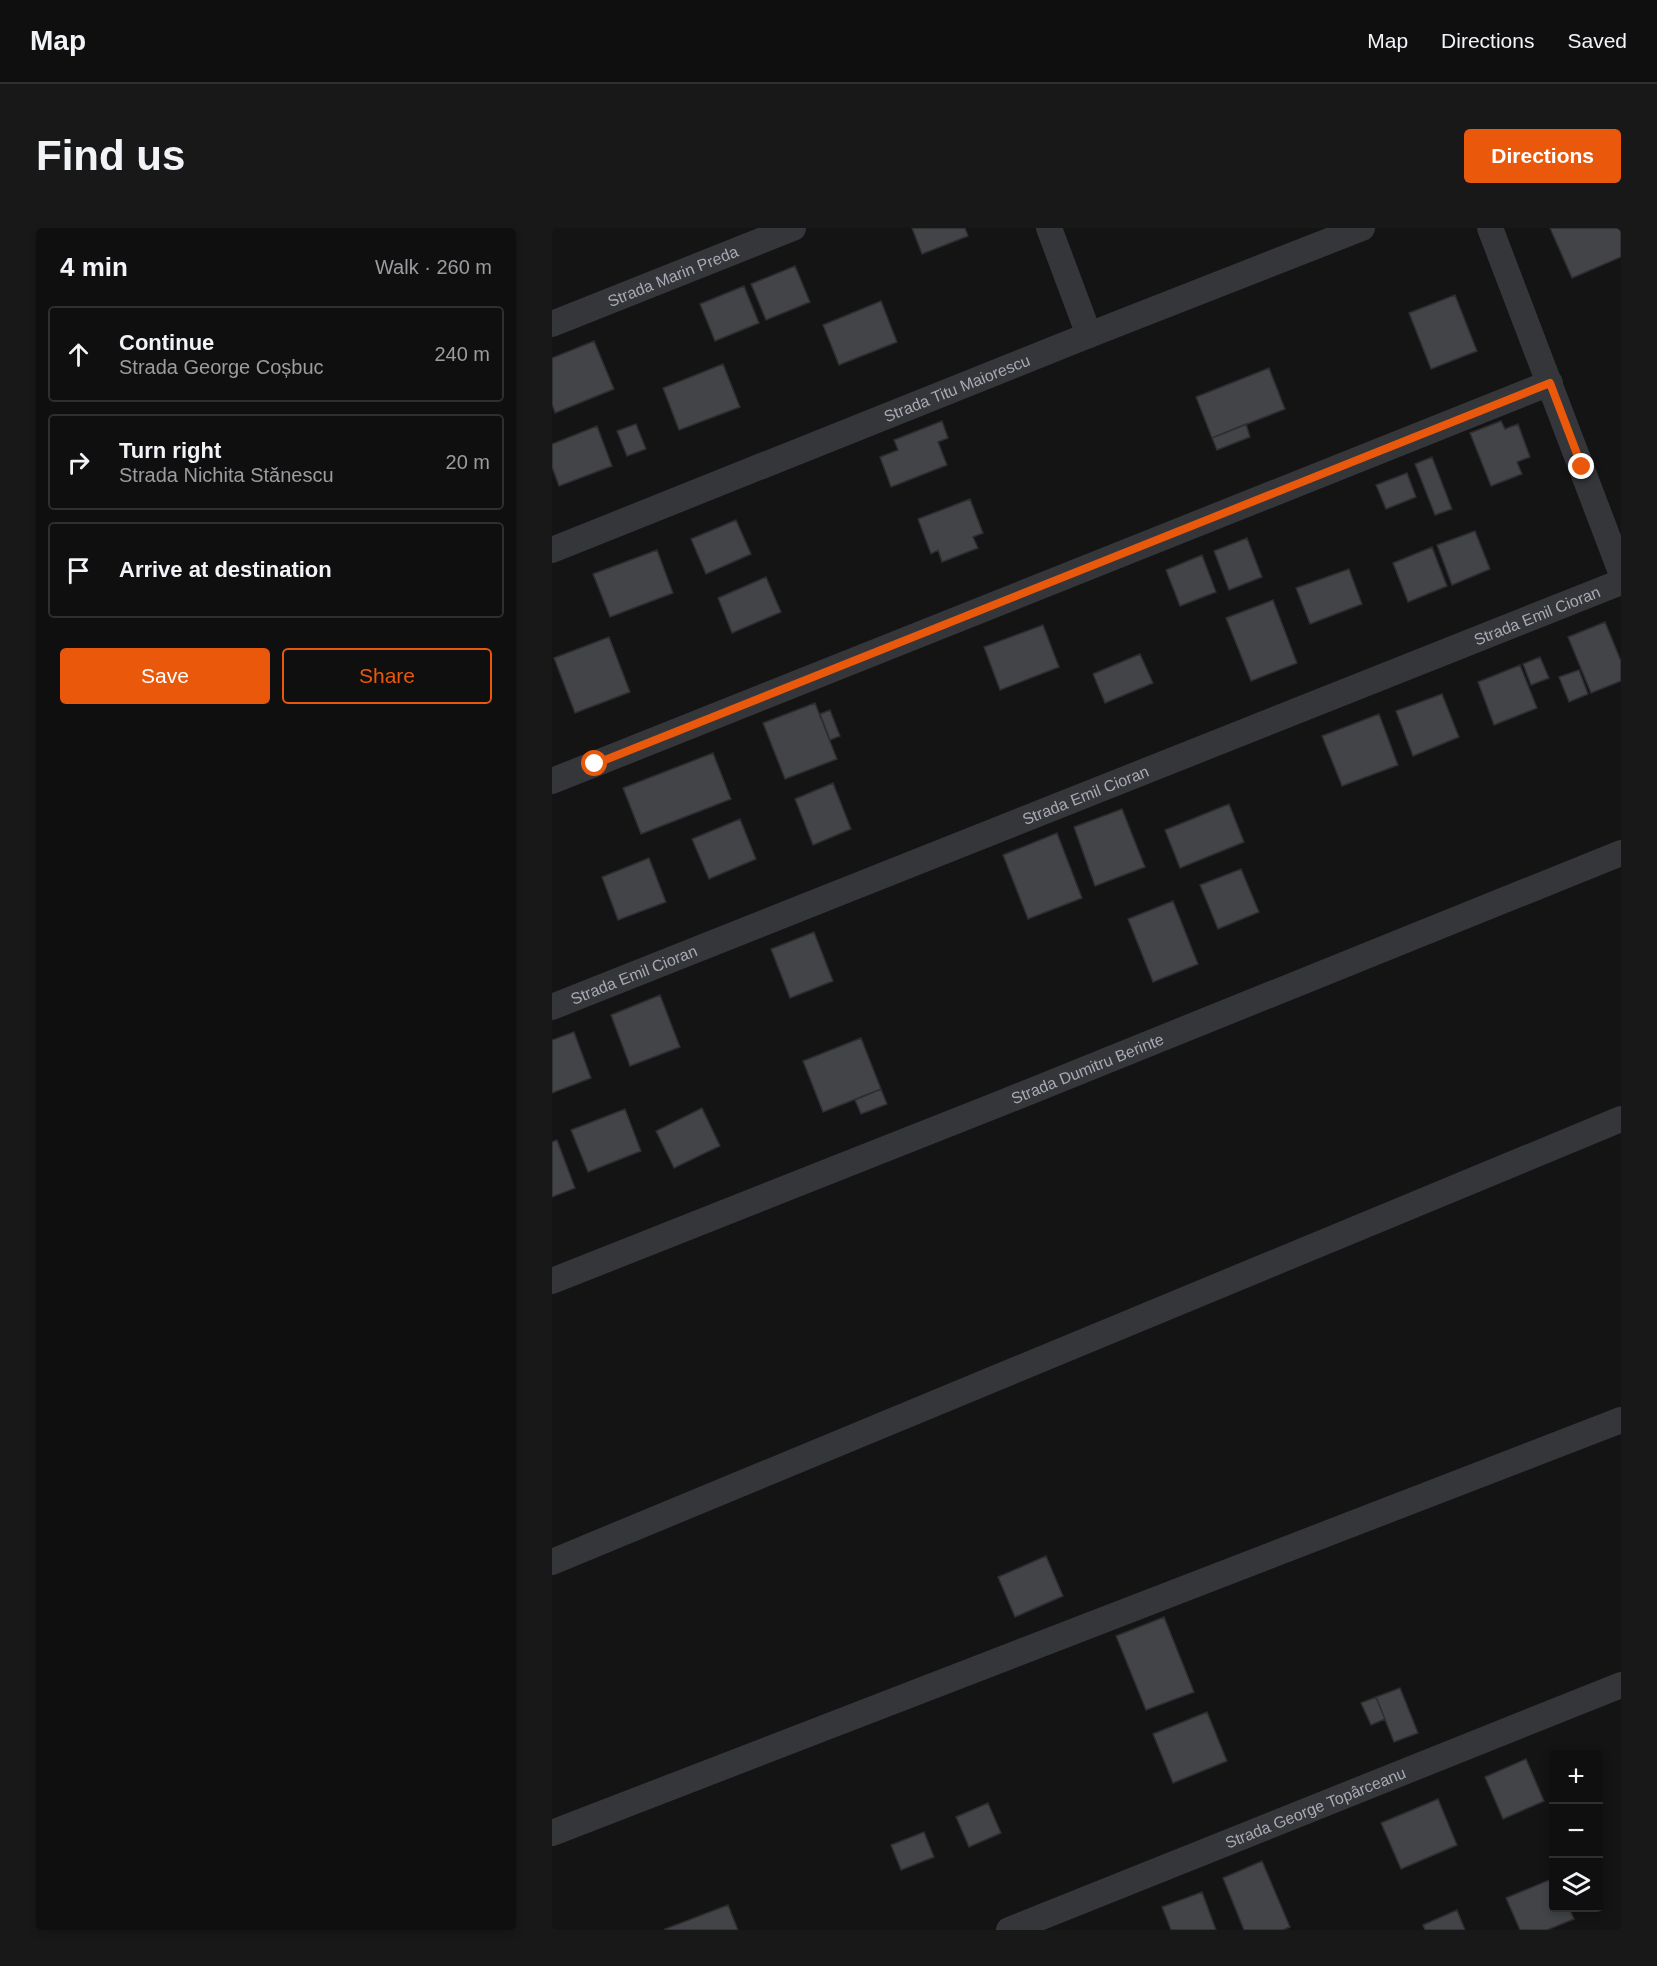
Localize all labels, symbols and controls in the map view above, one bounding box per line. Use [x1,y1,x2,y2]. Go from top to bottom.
text: Map [30,25,86,56]
text: Map [1367,29,1408,52]
text: Directions [1441,29,1534,52]
text: Saved [1567,29,1627,52]
button: Directions [1464,129,1621,183]
text: Find us [36,132,185,179]
street label: Strada Marin Preda [605,243,741,310]
text: 4 min [60,252,128,282]
text: Walk · 260 m [375,256,492,278]
text: Continue [119,330,214,355]
icon: ahead [62,338,95,371]
text: 240 m [434,343,490,365]
street label: Strada Titu Maiorescu [882,352,1032,425]
text: Strada George Coșbuc [119,356,324,378]
text: Turn right [119,438,221,463]
icon: right [62,446,95,479]
text: 20 m [446,451,490,473]
route end [1568,453,1594,479]
text: Strada Nichita Stănescu [119,464,334,486]
icon: arrive [62,554,95,587]
text: Arrive at destination [119,557,332,582]
street label: Strada Emil Cioran [1472,583,1603,649]
button: Save [60,648,270,704]
button: Share [282,648,492,704]
route start [581,750,607,776]
street label: Strada Emil Cioran [1020,763,1151,828]
street label: Strada Emil Cioran [568,942,700,1008]
street label: Strada Dumitru Berinte [1009,1030,1166,1107]
map controls [1549,1750,1603,1912]
button: + [1549,1750,1603,1804]
street label: Strada George Topârceanu [1223,1764,1408,1852]
button: − [1549,1804,1603,1858]
button: layers [1549,1858,1603,1912]

